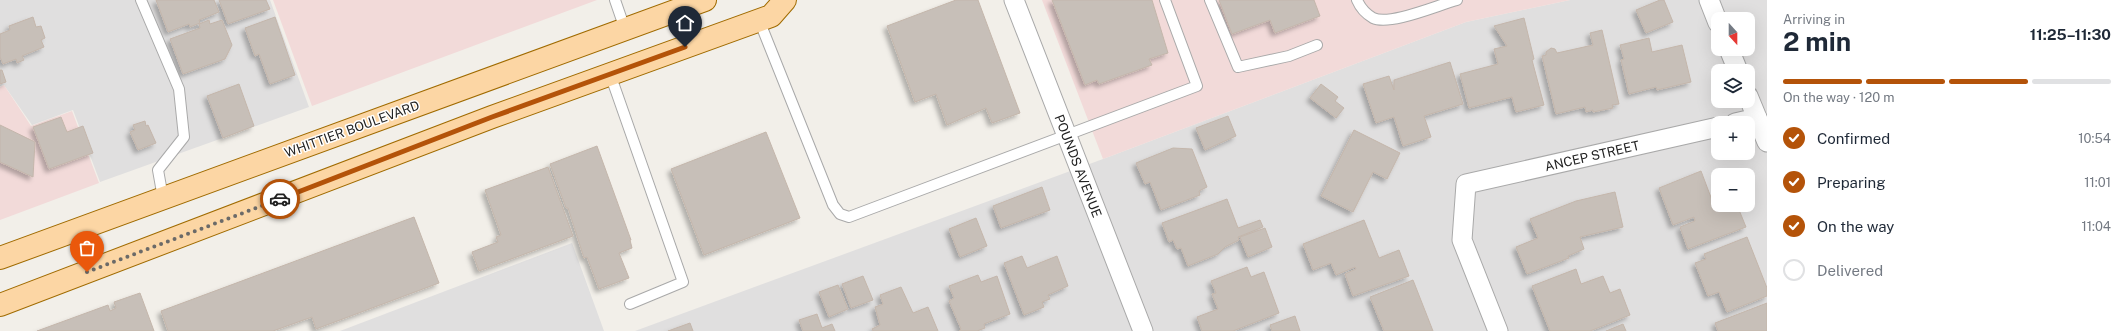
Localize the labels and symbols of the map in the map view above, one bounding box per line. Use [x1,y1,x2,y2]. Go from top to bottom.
pin [668,6,702,47]
north arrow [1711,12,1755,56]
street label: WHITTIER BOULEVARD [282,98,422,160]
street label: POUNDS AVENUE [1051,112,1105,220]
street label: ANCEP STREET [1543,138,1641,174]
courier [260,179,300,219]
pin [70,231,104,272]

